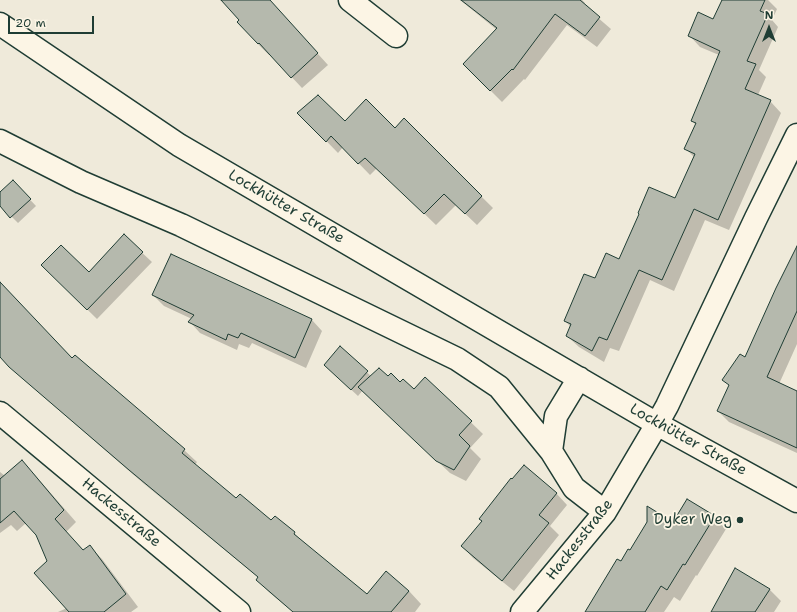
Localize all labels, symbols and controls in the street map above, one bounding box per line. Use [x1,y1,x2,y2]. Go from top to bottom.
scale bar [10,8,96,34]
north arrow [749,8,789,48]
text: N [765,8,773,23]
text: 20 m [15,15,46,31]
street label: Lockhütter Straße [225,166,347,248]
street label: Lockhütter Straße [626,400,750,480]
street label: Hackesstraße [78,475,164,551]
street label: Hackesstraße [543,496,617,584]
place label: Dyker Weg [654,511,732,529]
marker: Dyker Weg [735,515,745,525]

